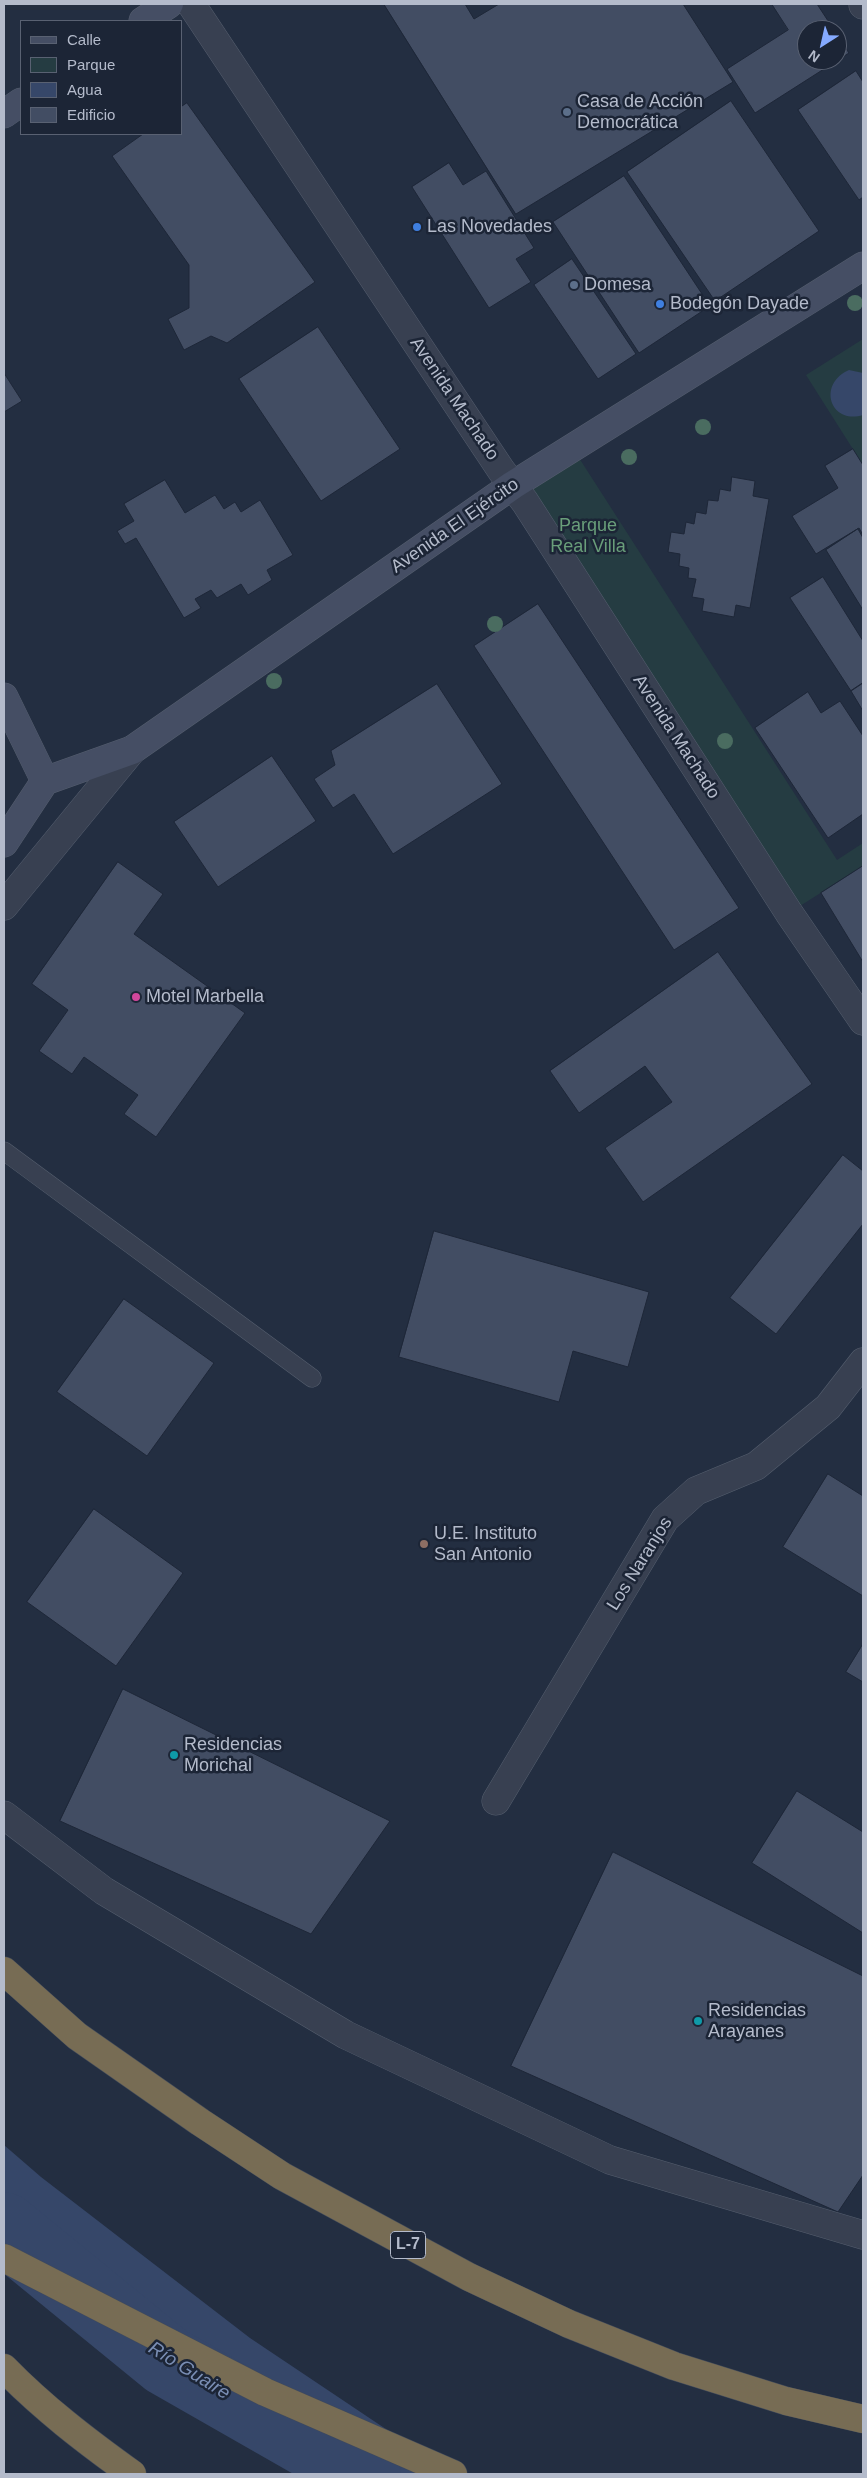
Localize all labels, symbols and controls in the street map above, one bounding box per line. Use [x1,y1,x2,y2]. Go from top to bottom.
legend [20,20,182,135]
north arrow [797,20,847,70]
text: Calle [67,31,101,48]
text: N [805,47,823,66]
text: Parque [67,56,115,73]
text: Agua [67,81,102,98]
place label: Casa de Acción Democrática [577,91,703,134]
text: Edificio [67,106,115,123]
marker: Casa de Acción Democrática [561,106,573,118]
place label: Las Novedades [427,216,552,238]
marker: Las Novedades [411,221,423,233]
place label: Domesa [584,274,651,296]
marker: Domesa [568,279,580,291]
place label: Bodegón Dayade [670,293,809,315]
marker: Bodegón Dayade [654,298,666,310]
street label: Avenida Machado [405,333,503,465]
street label: Avenida El Ejército [387,474,523,578]
park label: Parque Real Villa [550,515,626,558]
street label: Avenida Machado [628,671,724,803]
place label: Motel Marbella [146,986,264,1008]
marker: Motel Marbella [130,991,142,1003]
street label: Los Naranjos [603,1513,677,1615]
place label: U.E. Instituto San Antonio [434,1523,537,1566]
marker: U.E. Instituto San Antonio [418,1538,430,1550]
place label: Residencias Morichal [184,1734,282,1776]
marker: Residencias Morichal [168,1749,180,1761]
place label: Residencias Arayanes [708,2000,806,2042]
marker: Residencias Arayanes [692,2015,704,2027]
road number: L-7 [390,2232,426,2258]
water label: Río Guaire [144,2337,234,2405]

